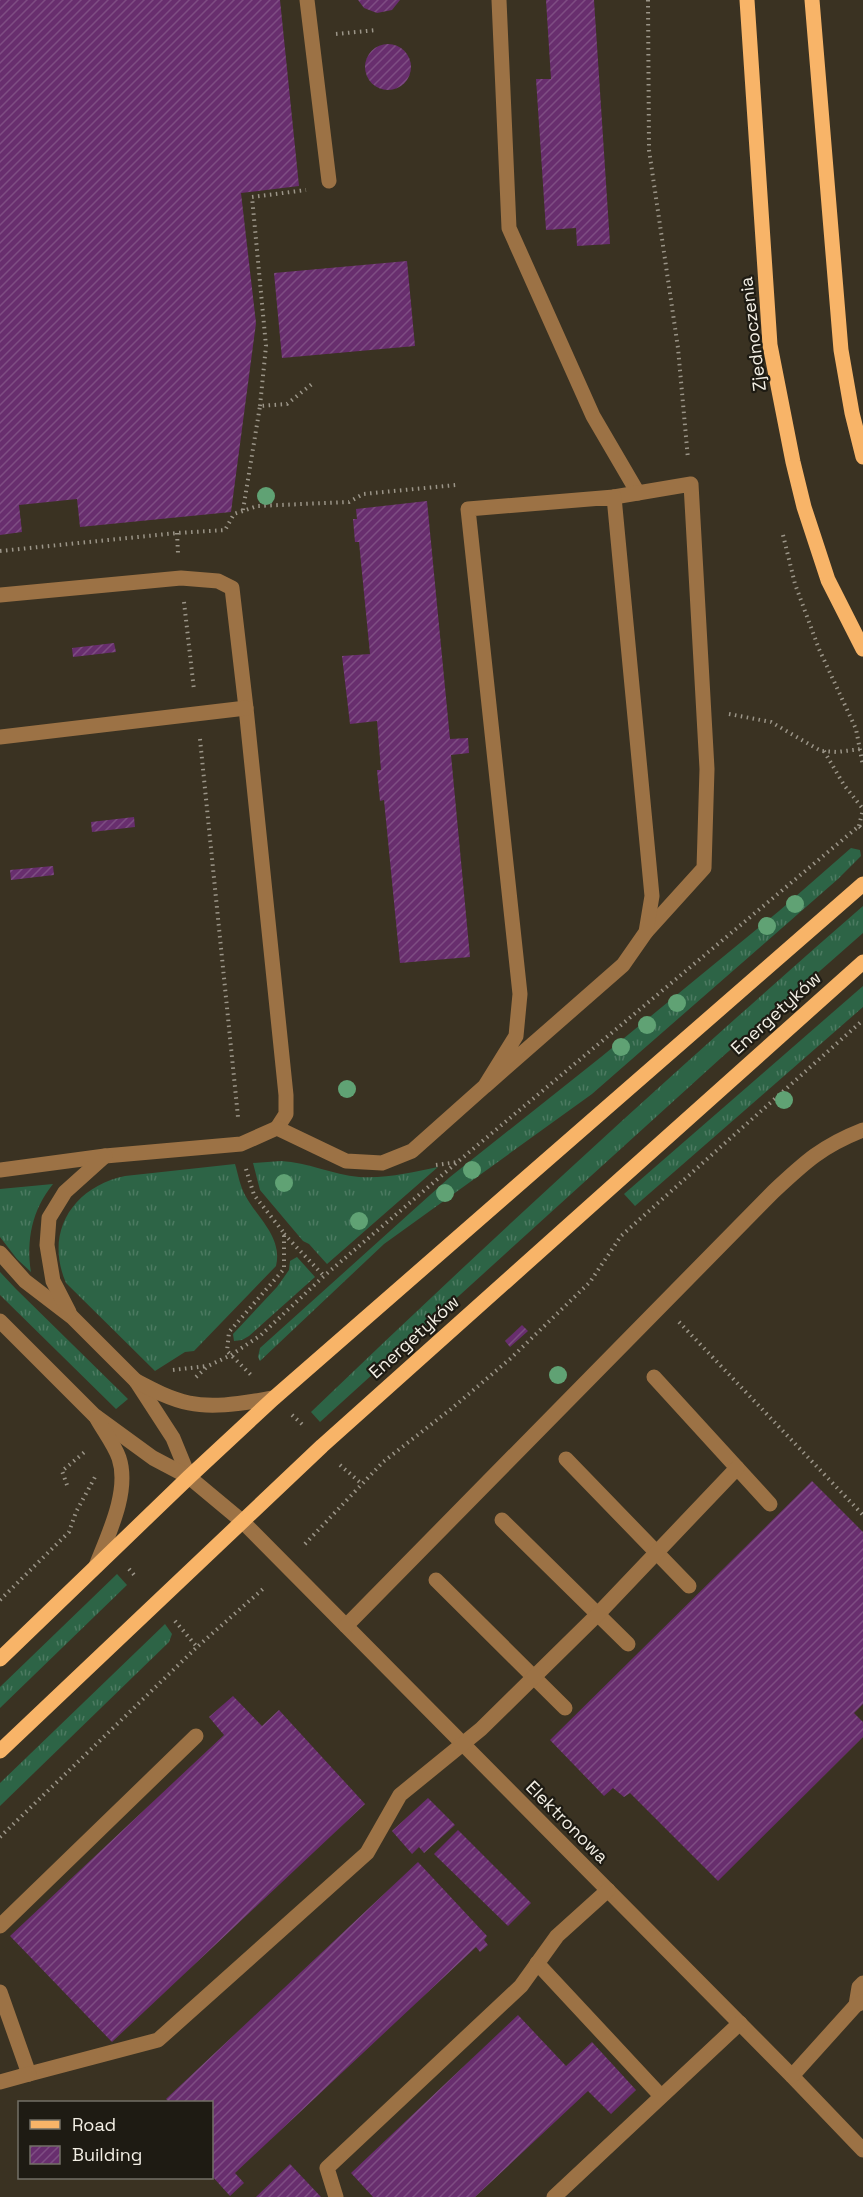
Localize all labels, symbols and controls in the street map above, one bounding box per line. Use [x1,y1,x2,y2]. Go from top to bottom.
street label: Zjednoczenia [734,276,771,393]
street label: Energetyków [726,966,826,1059]
street label: Energetyków [364,1290,464,1383]
street label: Elektronowa [521,1776,613,1868]
legend [18,2101,213,2179]
text: Road [72,2113,116,2136]
text: Building [72,2143,142,2166]

